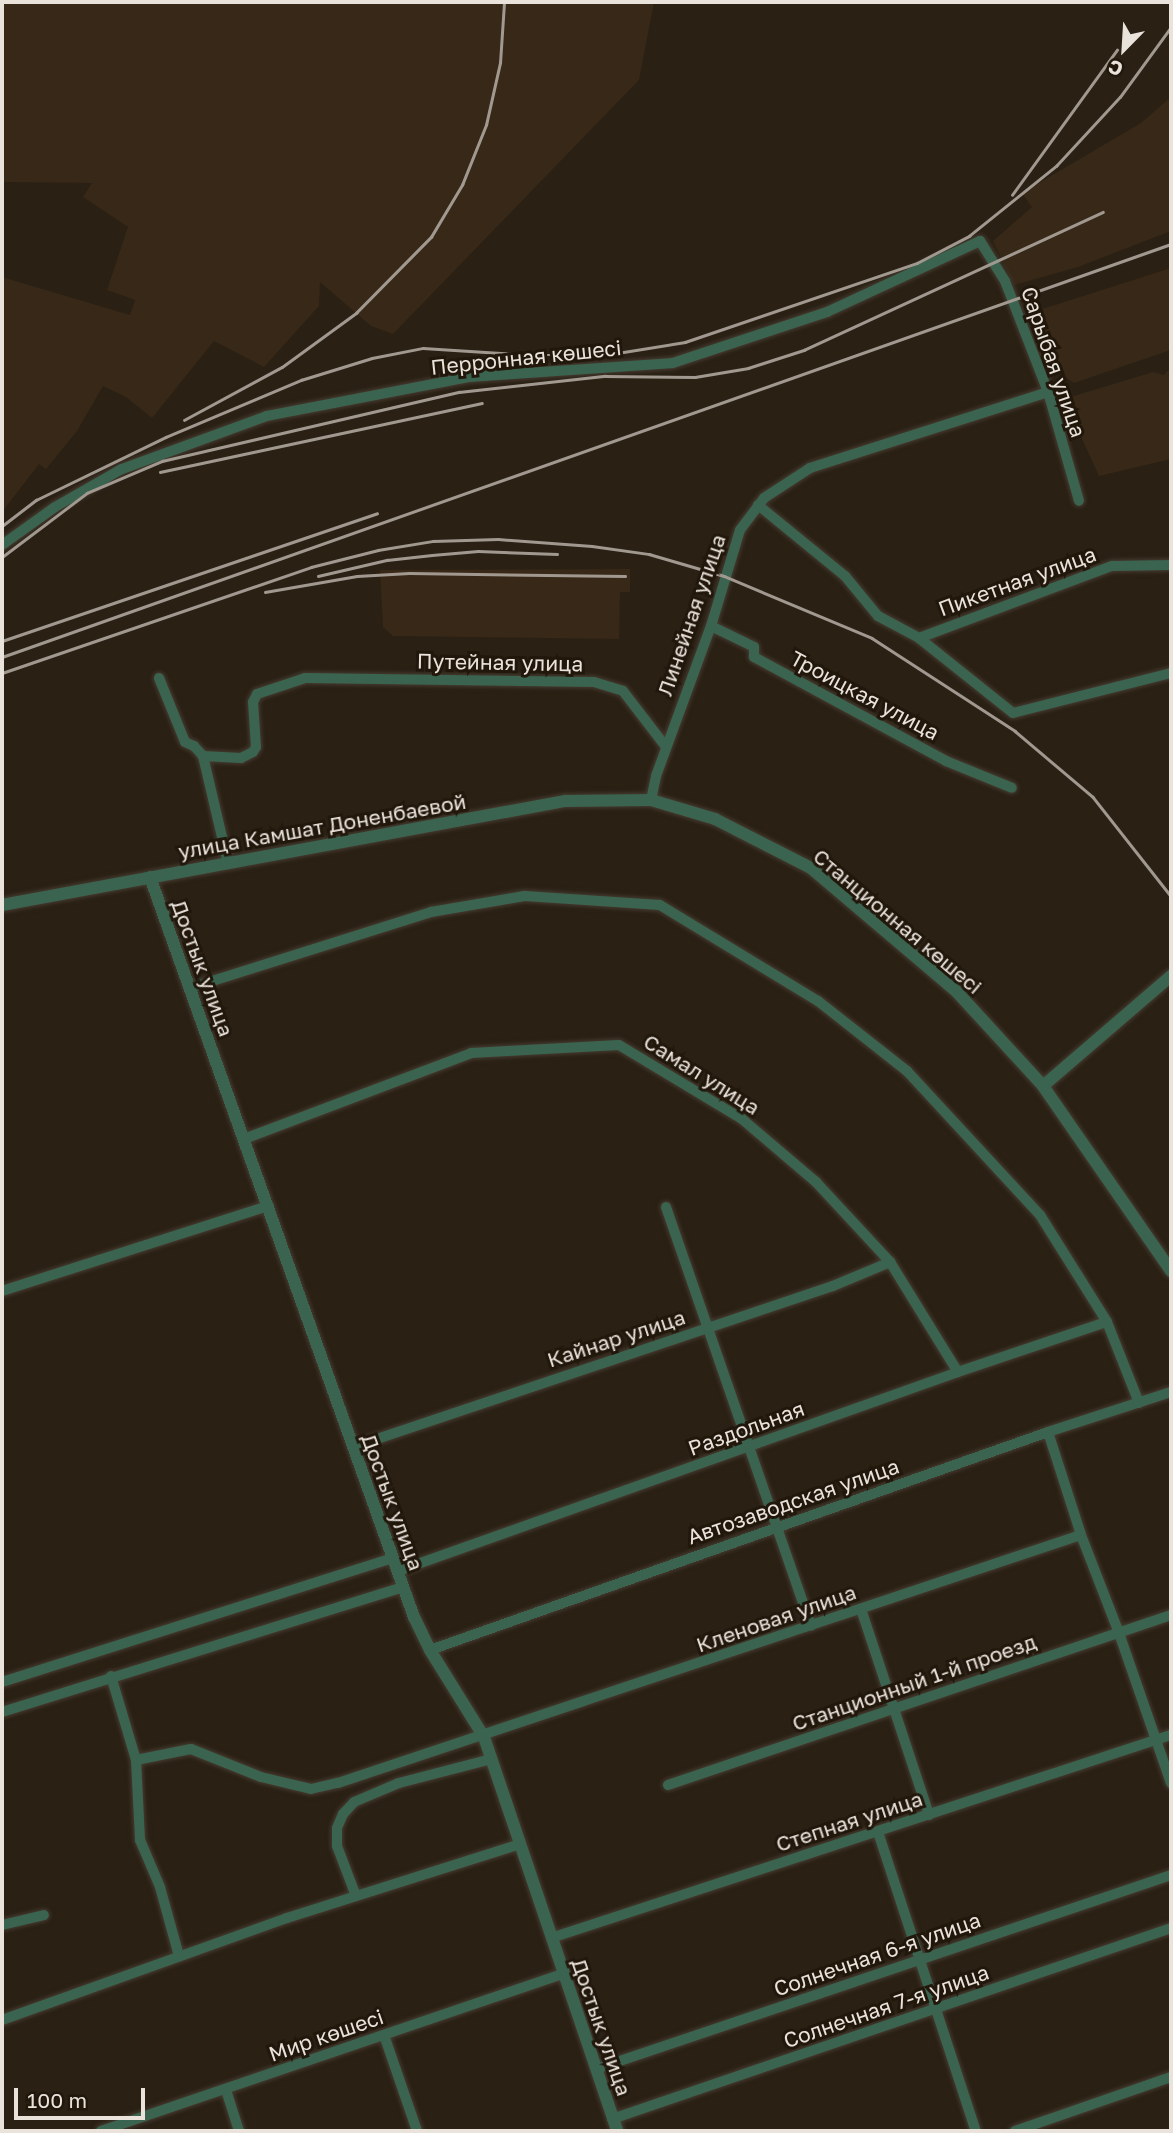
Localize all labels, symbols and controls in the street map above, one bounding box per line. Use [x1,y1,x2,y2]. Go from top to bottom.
north arrow [1089,14,1159,84]
text: С [1104,55,1126,82]
street label: Сарыбая улица [1016,283,1092,441]
street label: Перронная көшесі [429,334,623,380]
street label: Линейная улица [652,531,730,699]
street label: Пикетная улица [935,541,1099,621]
street label: Троицкая улица [786,645,944,745]
street label: Путейная улица [417,648,583,676]
street label: улица Камшат Доненбаевой [176,788,468,864]
street label: Станционная көшесі [809,843,987,999]
street label: Достык улица [167,896,239,1040]
street label: Самал улица [639,1028,765,1120]
street label: Кайнар улица [544,1304,688,1372]
street label: Раздольная [685,1395,807,1461]
street label: Достык улица [357,1430,429,1574]
street label: Автозаводская улица [684,1453,902,1549]
street label: Кленовая улица [693,1579,859,1657]
street label: Станционный 1-й проезд [789,1628,1039,1736]
street label: Степная улица [773,1785,925,1857]
street label: Солнечная 6-я улица [770,1907,984,2001]
street label: Достык улица [567,1955,637,2099]
street label: Солнечная 7-я улица [780,1959,992,2053]
street label: Мир көшесі [265,2004,387,2066]
scale bar [18,2074,149,2118]
text: 100 m [27,2087,87,2113]

